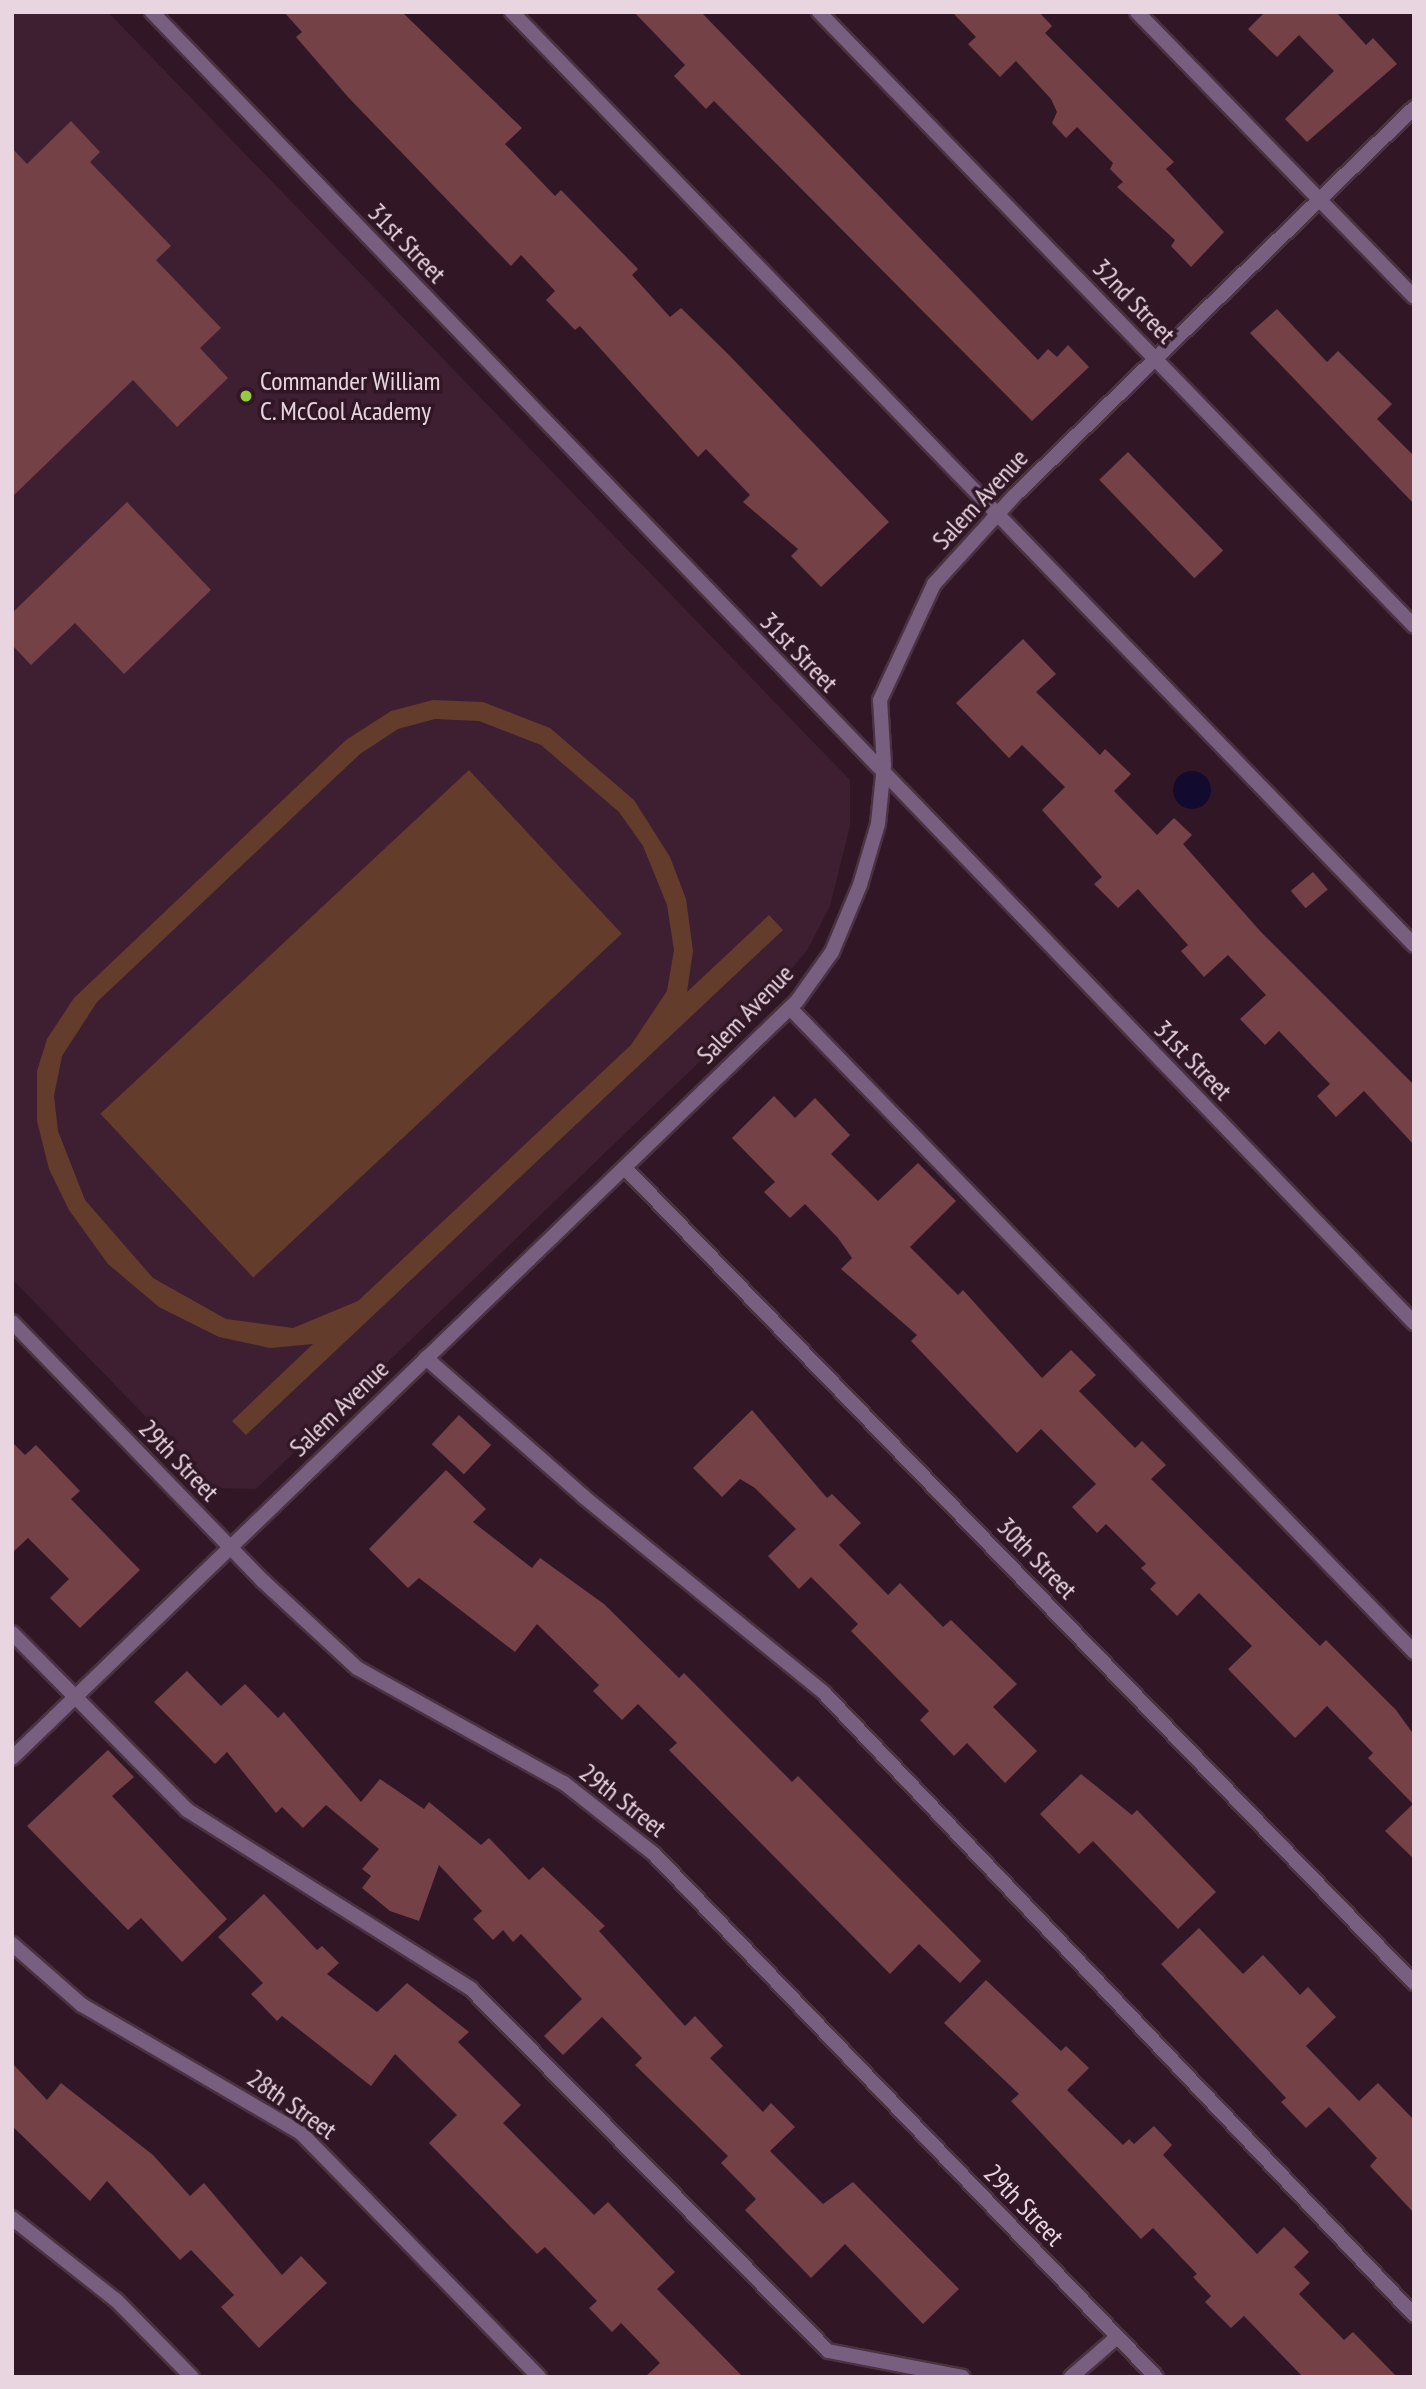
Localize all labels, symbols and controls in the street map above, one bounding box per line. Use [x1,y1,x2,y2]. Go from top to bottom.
street label: 31st Street [362,197,452,289]
street label: 32nd Street [1086,252,1182,350]
place label: Commander William C. McCool Academy [260,365,441,426]
marker: Commander William C. McCool Academy [238,388,254,404]
street label: Salem Avenue [925,442,1035,556]
street label: 31st Street [754,606,844,698]
street label: Salem Avenue [690,958,800,1070]
street label: 31st Street [1148,1014,1238,1106]
street label: Salem Avenue [283,1353,395,1463]
street label: 29th Street [133,1413,225,1507]
street label: 30th Street [991,1511,1083,1605]
street label: 29th Street [573,1757,673,1843]
street label: 28th Street [242,2062,342,2146]
street label: 29th Street [978,2158,1070,2252]

